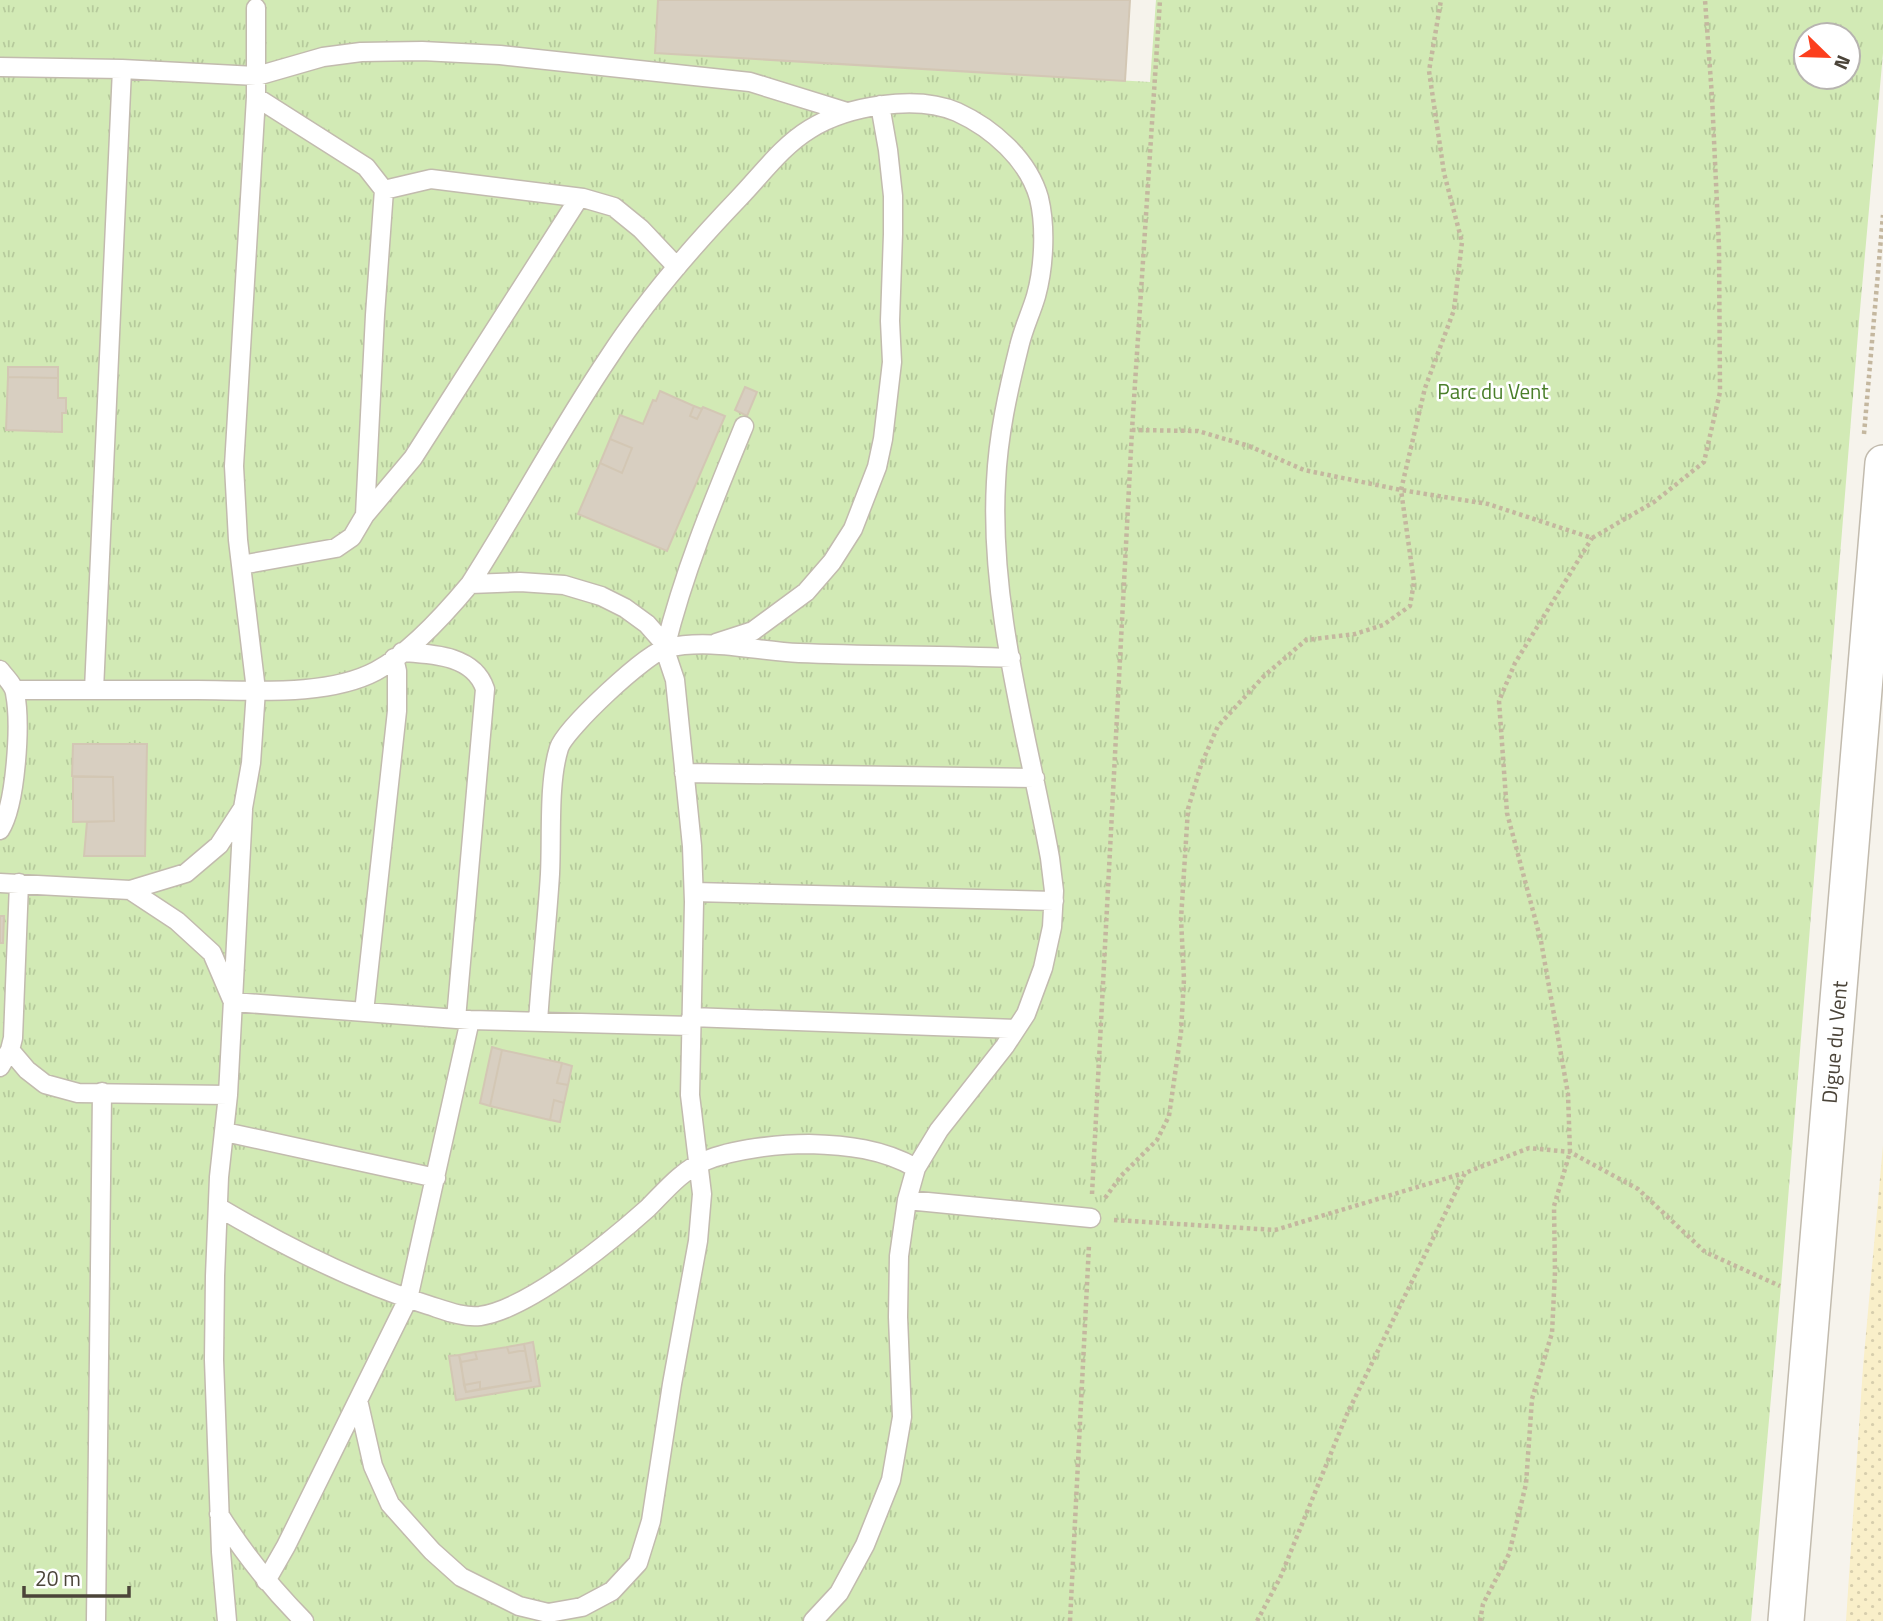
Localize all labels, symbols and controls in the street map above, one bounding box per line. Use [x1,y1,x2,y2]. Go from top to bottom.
north arrow [1792,21,1862,91]
text: N [1827,51,1859,75]
park label: Parc du Vent [1437,375,1549,407]
street label: Digue du Vent [1813,979,1855,1105]
scale bar [24,1554,130,1598]
text: 20 m [35,1562,81,1594]

